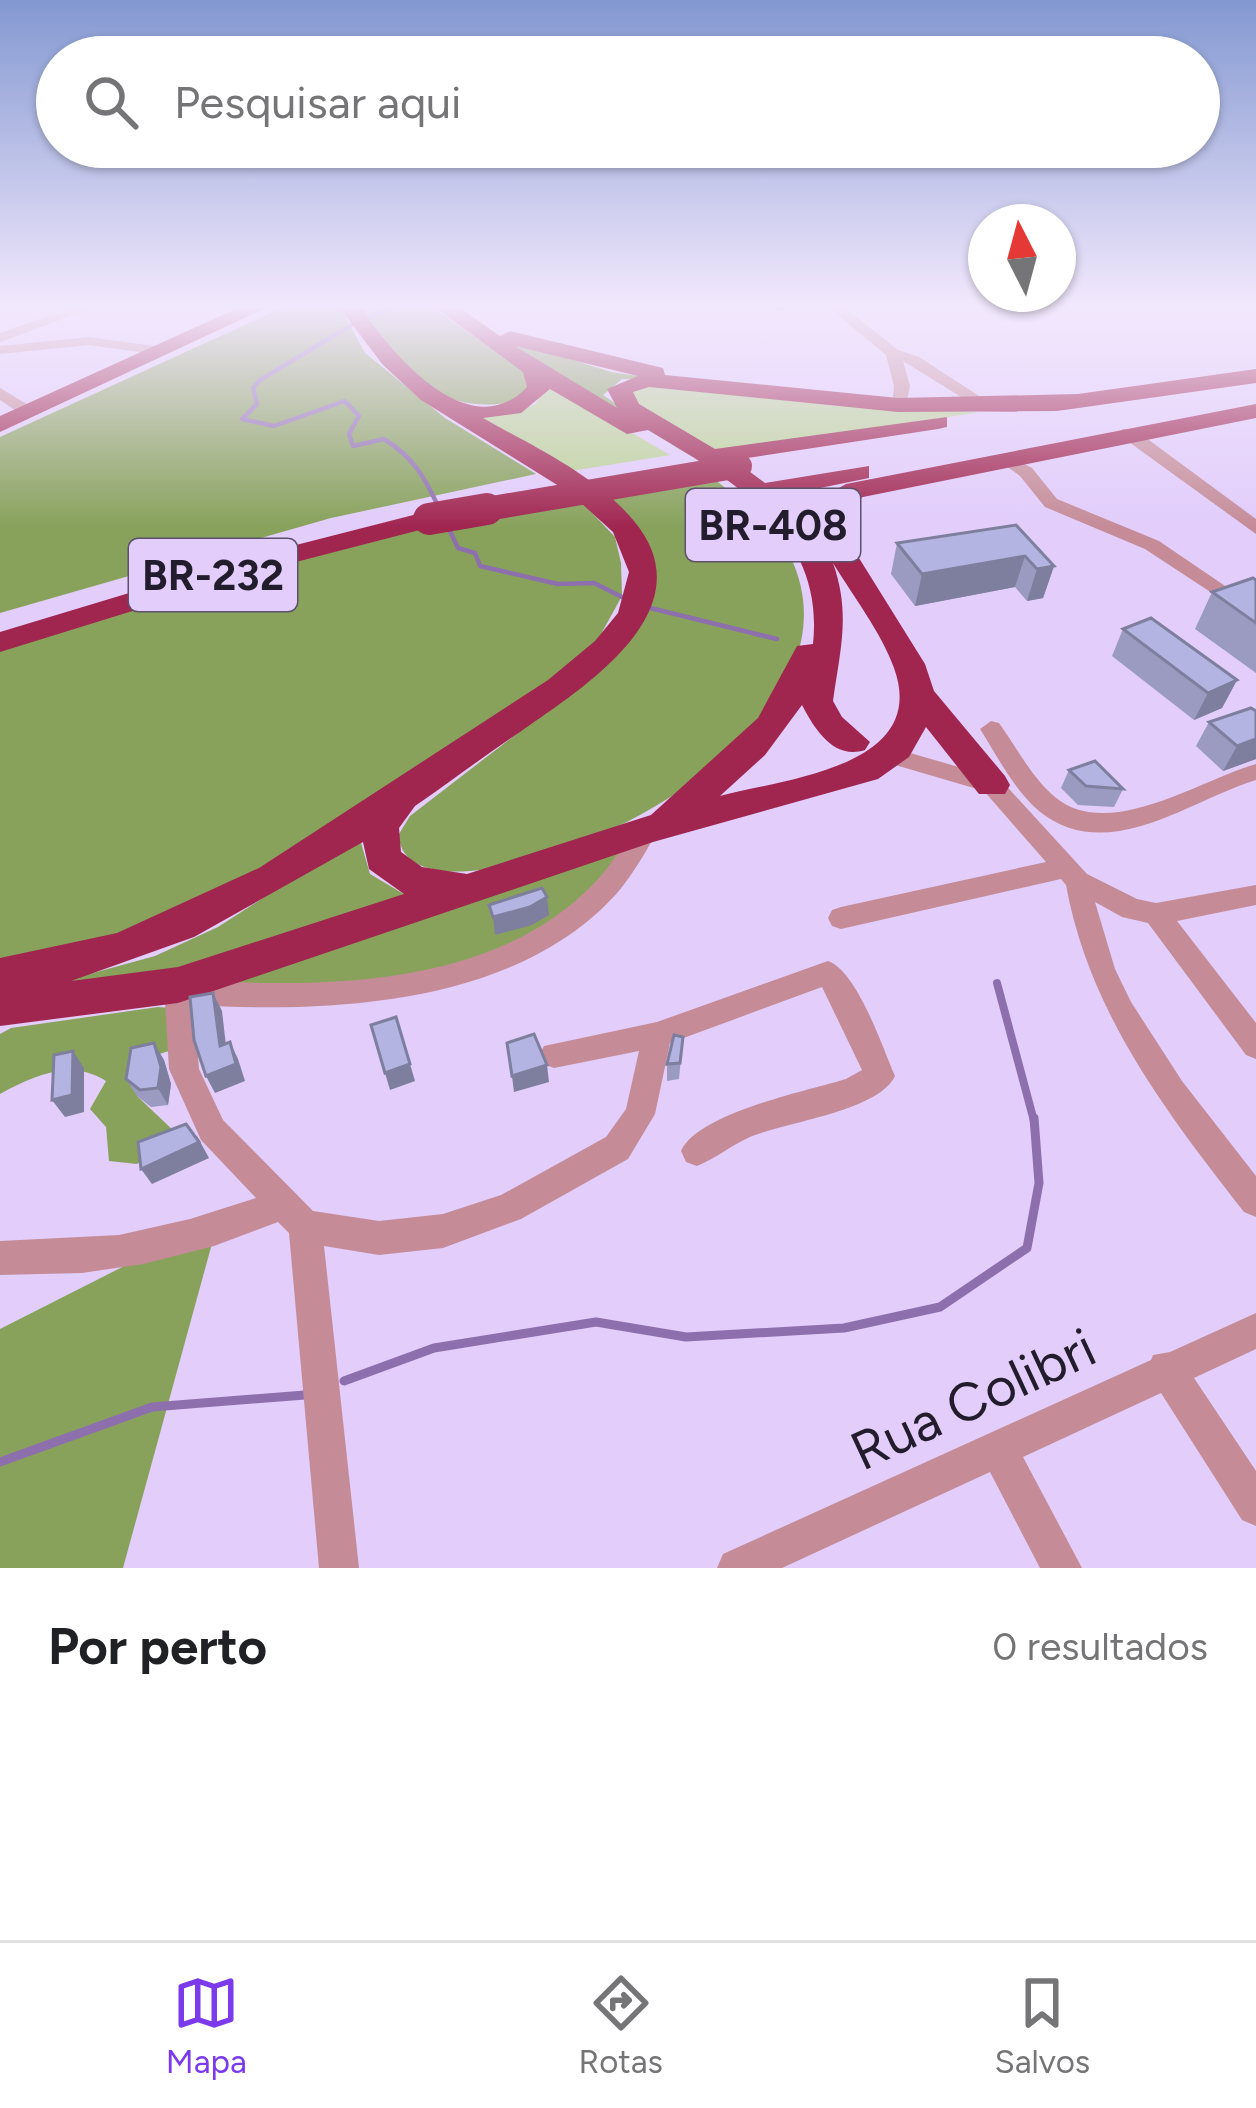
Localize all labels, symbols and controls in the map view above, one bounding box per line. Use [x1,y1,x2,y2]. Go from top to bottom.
search box [36,36,1220,168]
icon: search [78,69,144,135]
text: Pesquisar aqui [174,75,461,129]
north arrow [968,204,1076,312]
road number: BR-408 [686,489,860,561]
road number: BR-232 [129,539,297,611]
street label: Rua Colibri [841,1315,1106,1484]
text: Por perto [48,1616,267,1677]
text: 0 resultados [992,1623,1208,1670]
tab: Mapa [166,1970,247,2081]
tab: Rotas [579,1970,663,2081]
tab: Salvos [995,1970,1090,2081]

